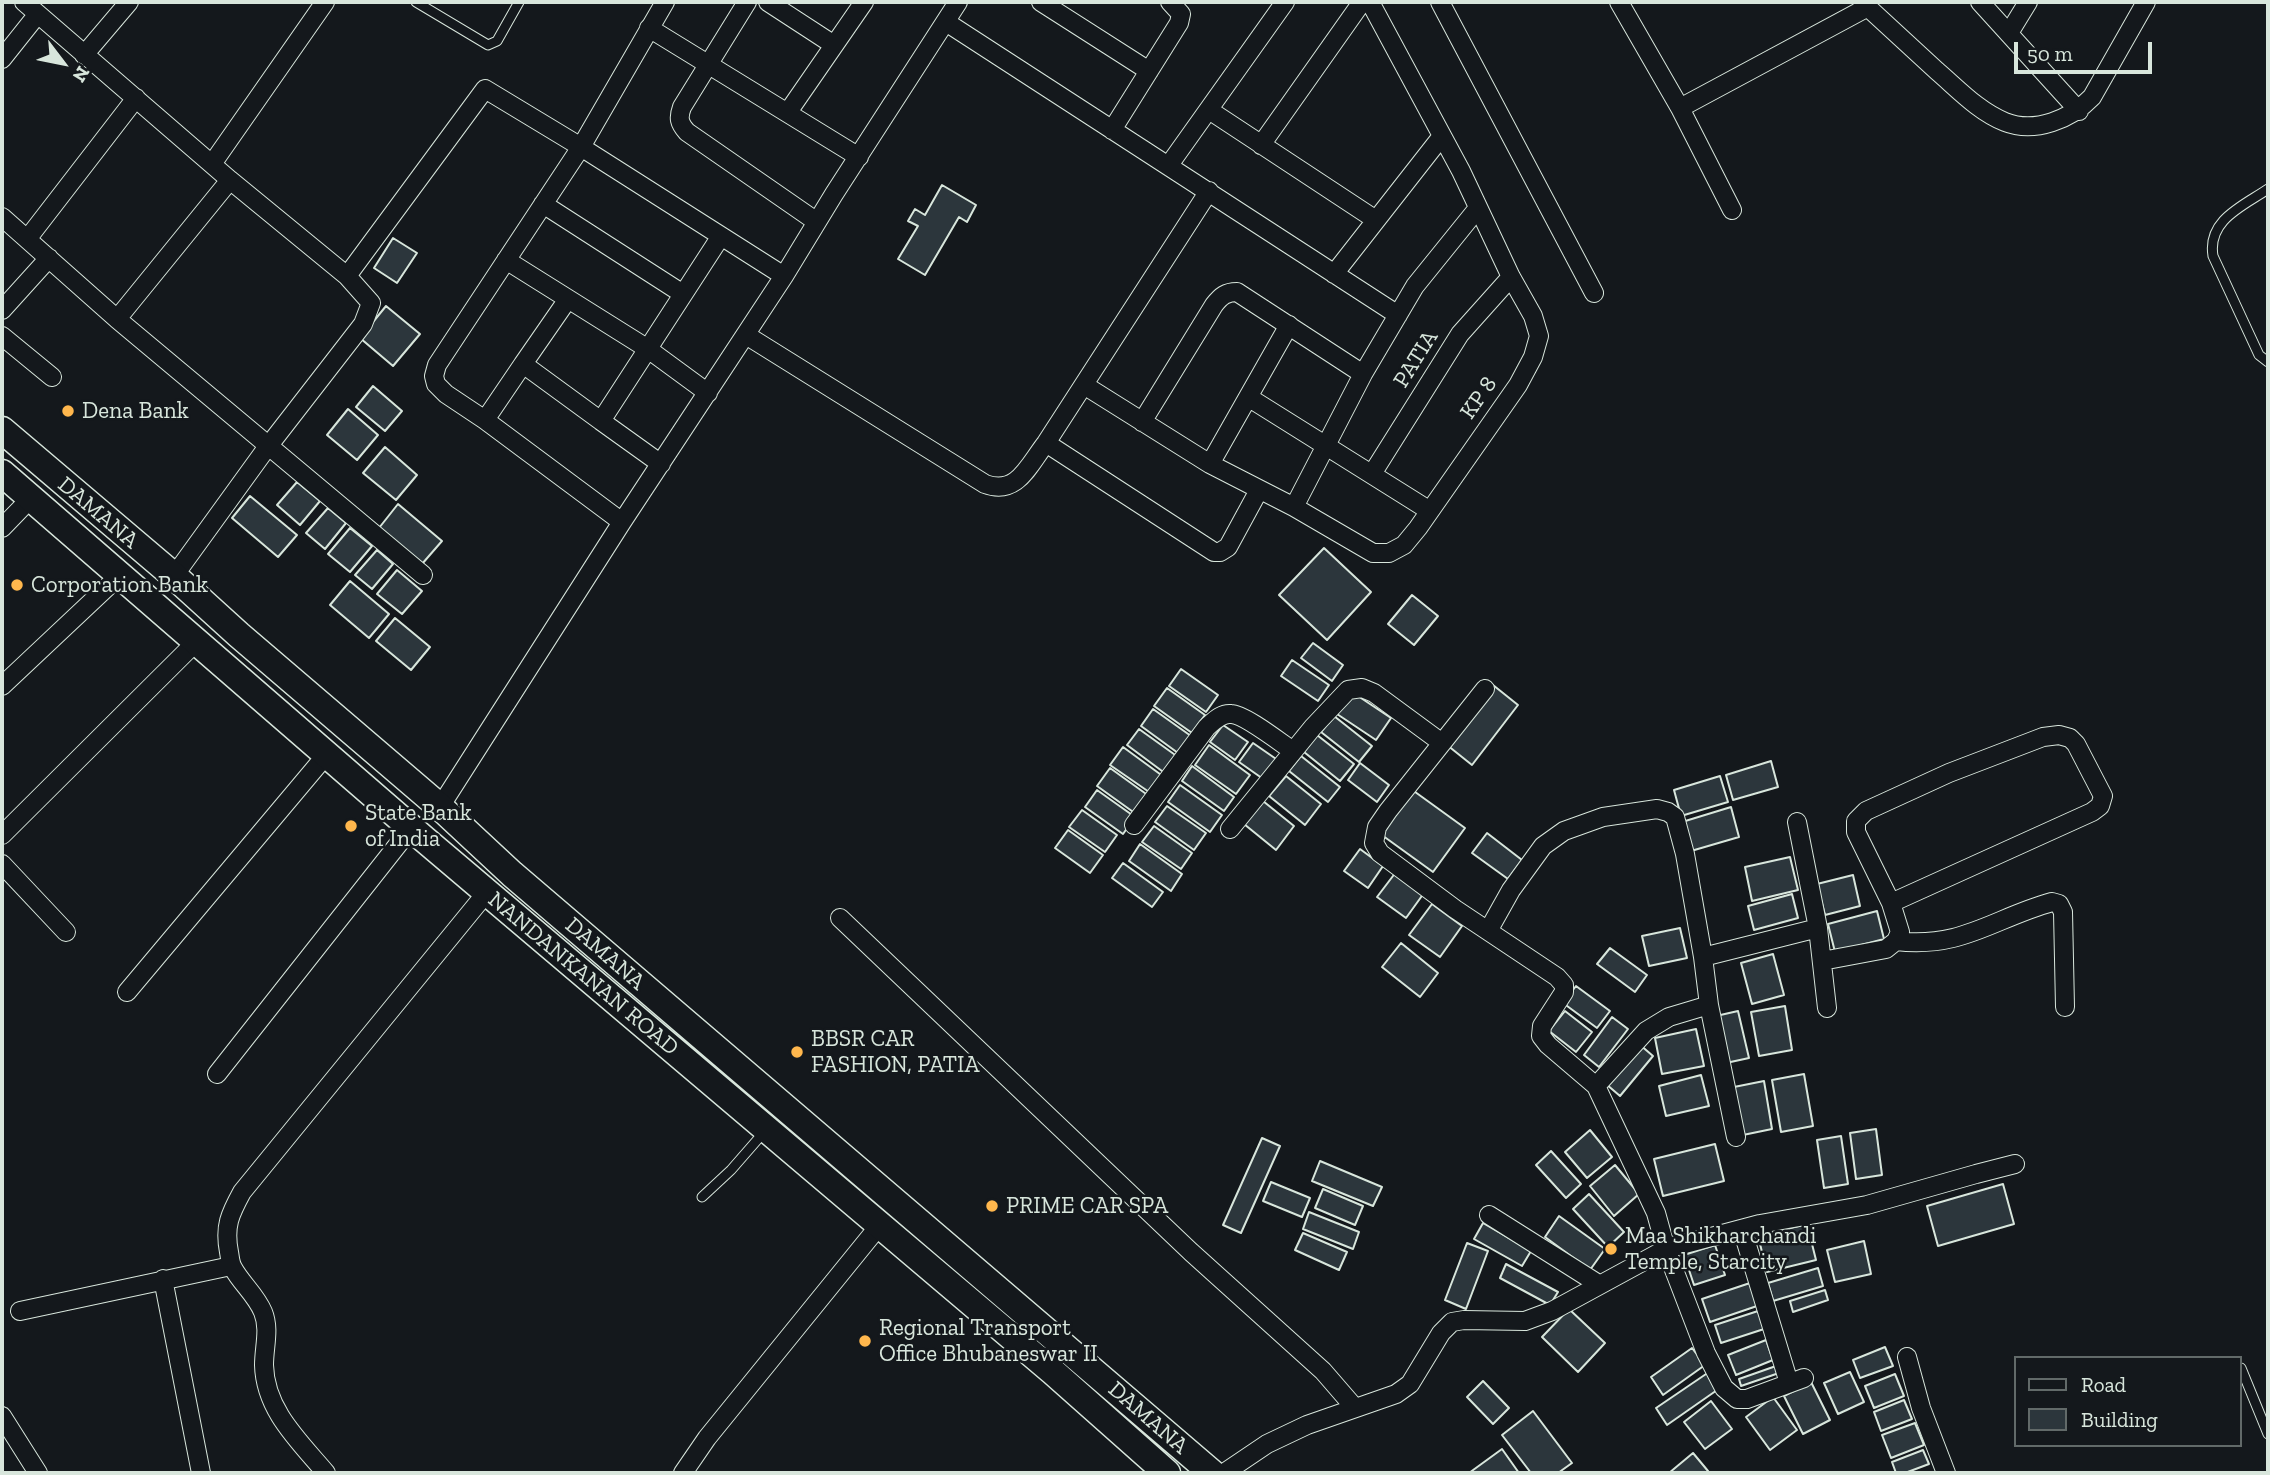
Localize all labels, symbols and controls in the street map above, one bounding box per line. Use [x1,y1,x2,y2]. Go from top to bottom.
north arrow [28,28,98,98]
scale bar [2018,28,2156,72]
text: 50 m [2027,41,2073,66]
text: N [68,62,95,87]
street label: PATIA [1388,325,1444,393]
street label: KP 8 [1455,371,1503,425]
place label: Dena Bank [82,397,189,425]
marker: Dena Bank [60,403,76,419]
street label: DAMANA [52,471,144,555]
place label: Corporation Bank [31,571,208,599]
marker: Corporation Bank [9,577,25,593]
place label: State Bank of India [365,799,472,853]
marker: State Bank of India [343,818,359,834]
street label: NANDANKANAN ROAD [482,886,684,1062]
street label: DAMANA [559,912,651,996]
place label: BBSR CAR FASHION, PATIA [811,1025,979,1079]
marker: BBSR CAR FASHION, PATIA [789,1044,805,1060]
place label: PRIME CAR SPA [1006,1192,1168,1220]
marker: PRIME CAR SPA [984,1198,1000,1214]
place label: Maa Shikharchandi Temple, Starcity [1625,1222,1817,1276]
marker: Maa Shikharchandi Temple, Starcity [1603,1241,1619,1257]
place label: Regional Transport Office Bhubaneswar II [879,1314,1098,1368]
marker: Regional Transport Office Bhubaneswar II [857,1333,873,1349]
legend [2014,1356,2242,1447]
text: Road [2081,1372,2126,1397]
street label: DAMANA [1102,1376,1194,1460]
text: Building [2081,1407,2158,1432]

